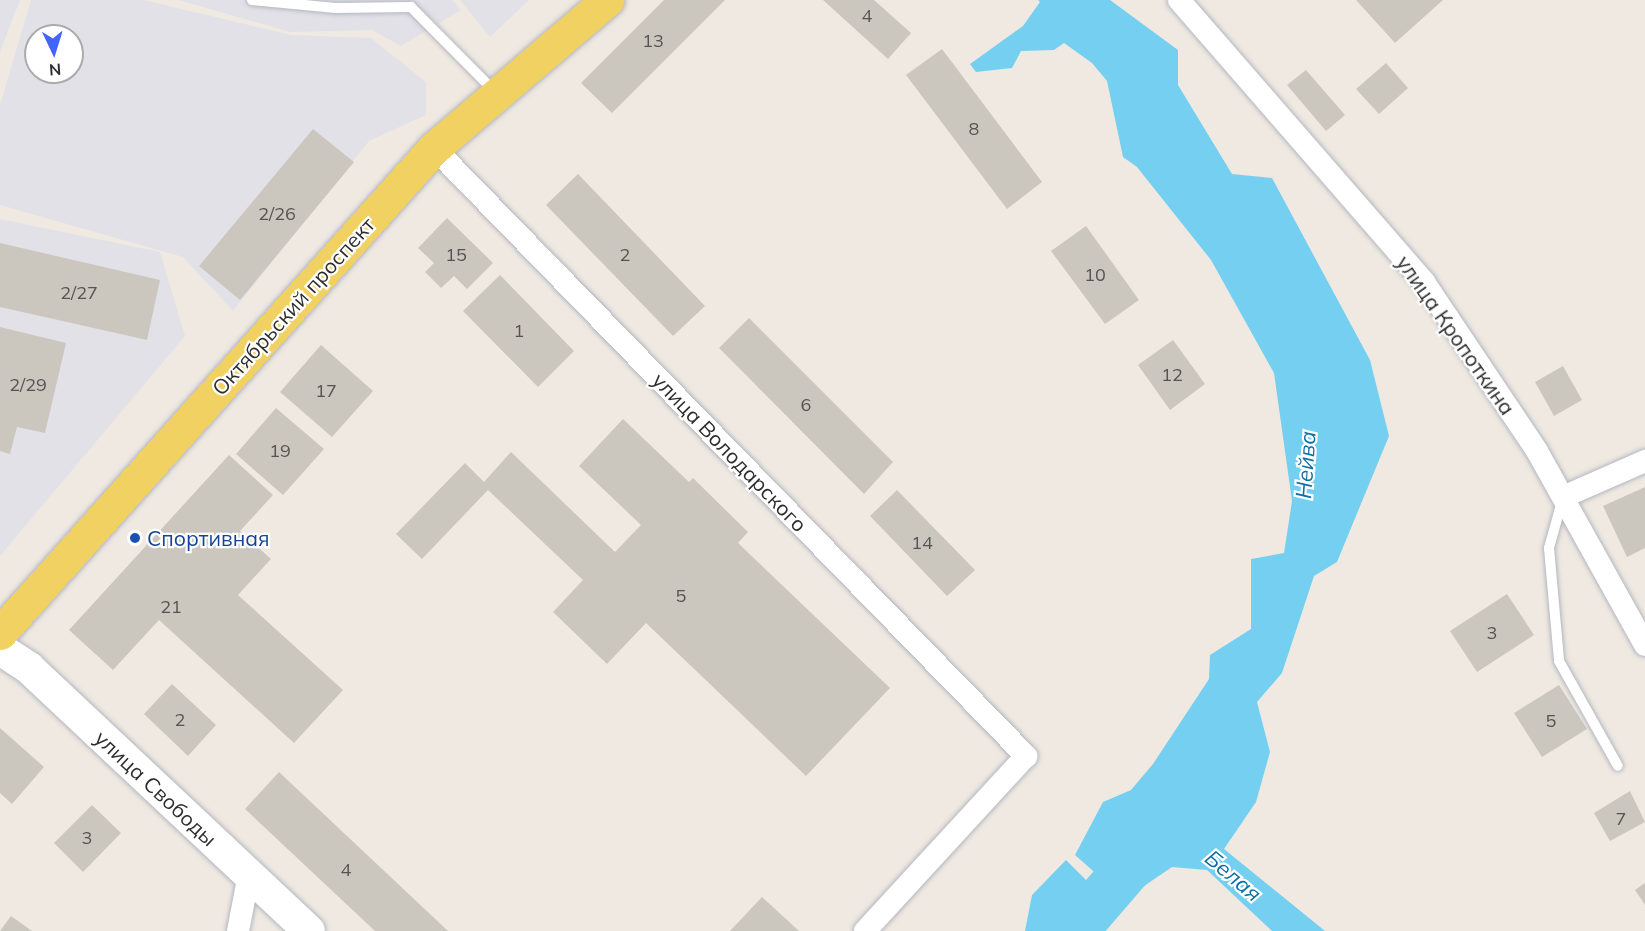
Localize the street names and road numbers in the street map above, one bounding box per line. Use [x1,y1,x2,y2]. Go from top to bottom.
street label: Октябрьский проспект [206,212,380,400]
street label: улица Кропоткина [1392,250,1520,420]
street label: улица Володарского [647,367,813,537]
street label: улица Свободы [90,725,222,851]

